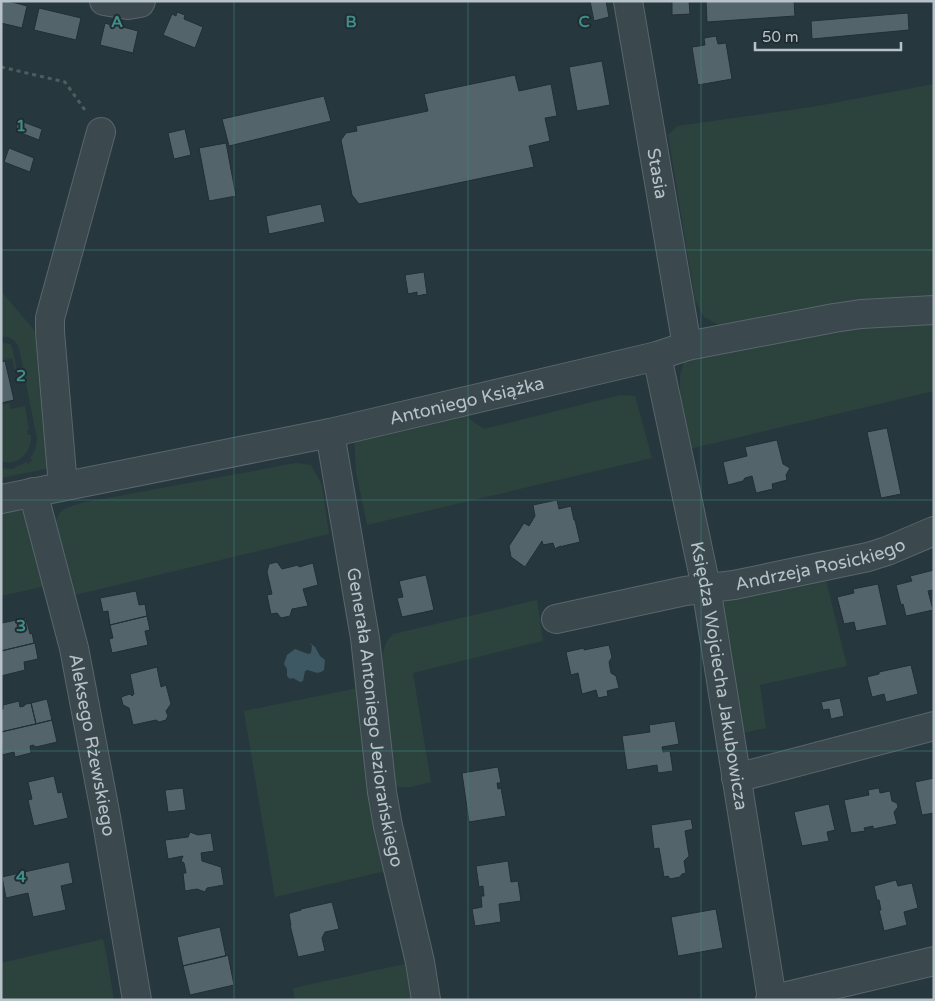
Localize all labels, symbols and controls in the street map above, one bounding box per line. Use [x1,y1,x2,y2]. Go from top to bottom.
text: A [111,12,123,32]
text: B [345,12,357,32]
text: C [578,12,590,32]
scale bar [755,20,901,52]
text: 50 m [762,28,799,46]
text: 1 [16,116,26,136]
street label: Stasia [642,147,673,200]
text: 2 [16,366,26,386]
street label: Antoniego Książka [387,372,546,430]
street label: Andrzeja Rosickiego [733,533,909,595]
street label: Księdza Wojciecha Jakubowicza [686,540,753,812]
street label: Generała Antoniego Jeziorańskiego [342,566,408,869]
text: 3 [16,616,26,636]
street label: Aleksego Rżewskiego [64,652,120,838]
text: 4 [16,867,26,887]

